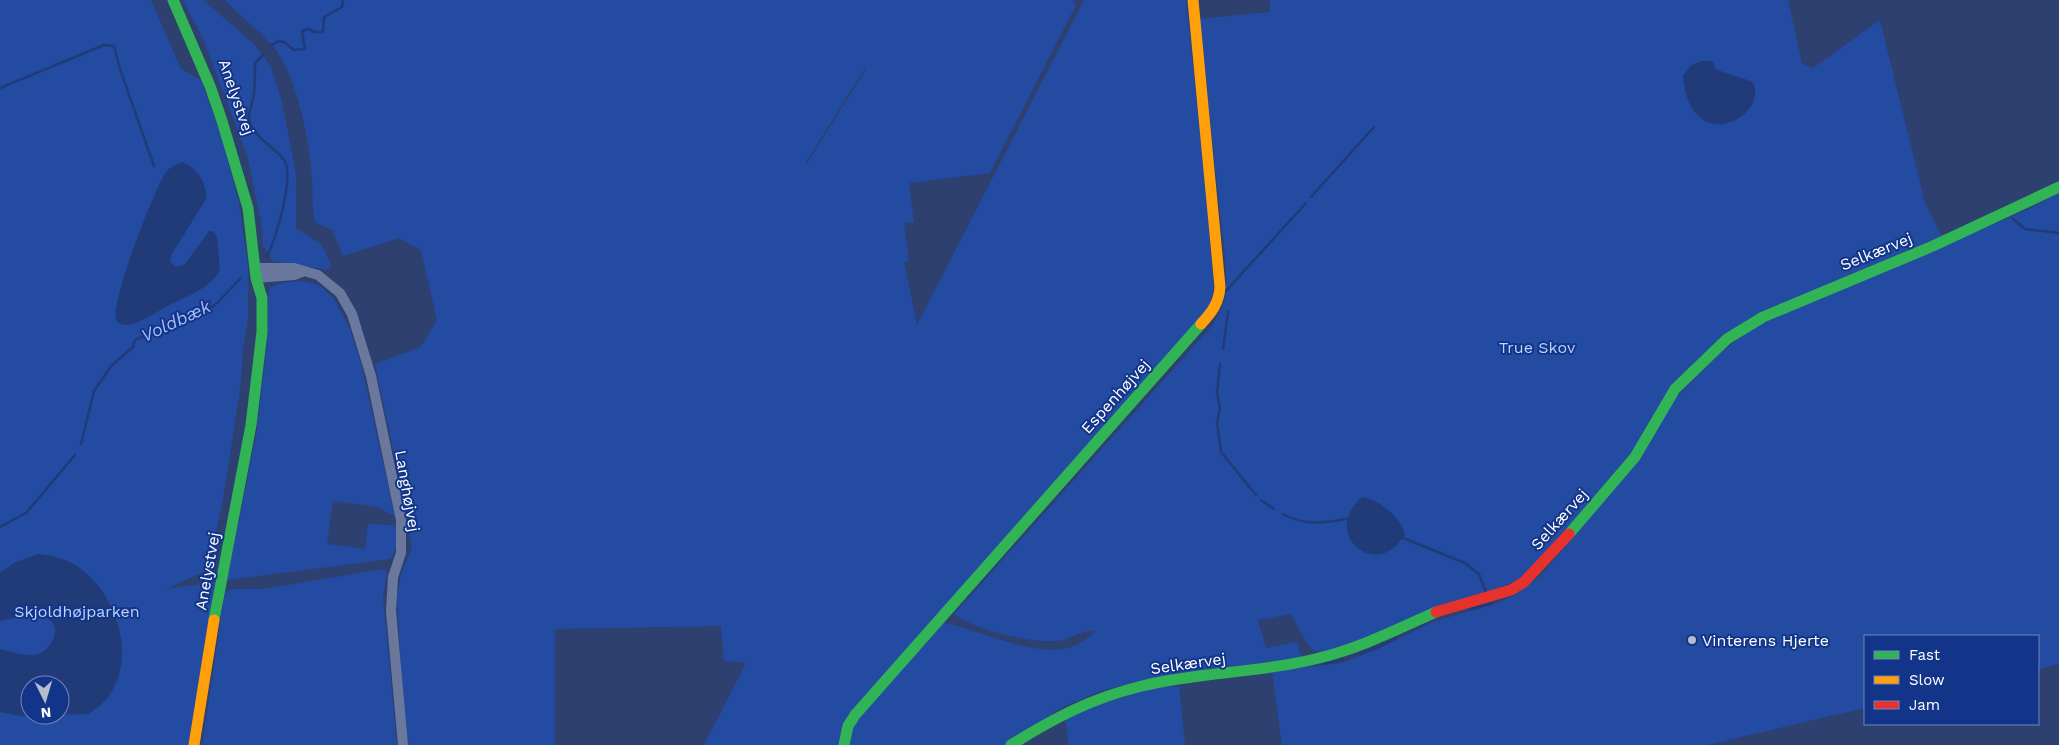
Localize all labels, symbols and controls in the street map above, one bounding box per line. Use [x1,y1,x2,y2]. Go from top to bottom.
street label: Anelystvej [215,57,258,138]
street label: Selkærvej [1837,228,1915,274]
water label: Voldbæk [138,295,215,346]
park label: True Skov [1499,338,1576,357]
street label: Espenhøjvej [1077,355,1154,437]
street label: Langhøjvej [391,449,424,533]
street label: Selkærvej [1527,485,1592,554]
street label: Anelystvej [191,530,224,612]
park label: Skjoldhøjparken [14,602,140,621]
place label: Vinterens Hjerte [1702,631,1829,650]
marker: Vinterens Hjerte [1686,634,1698,646]
legend [1864,635,2039,725]
text: Fast [1909,646,1941,664]
street label: Selkærvej [1149,649,1227,678]
text: Slow [1909,671,1945,689]
north arrow [20,675,70,725]
text: Jam [1909,696,1940,714]
text: N [40,705,52,721]

